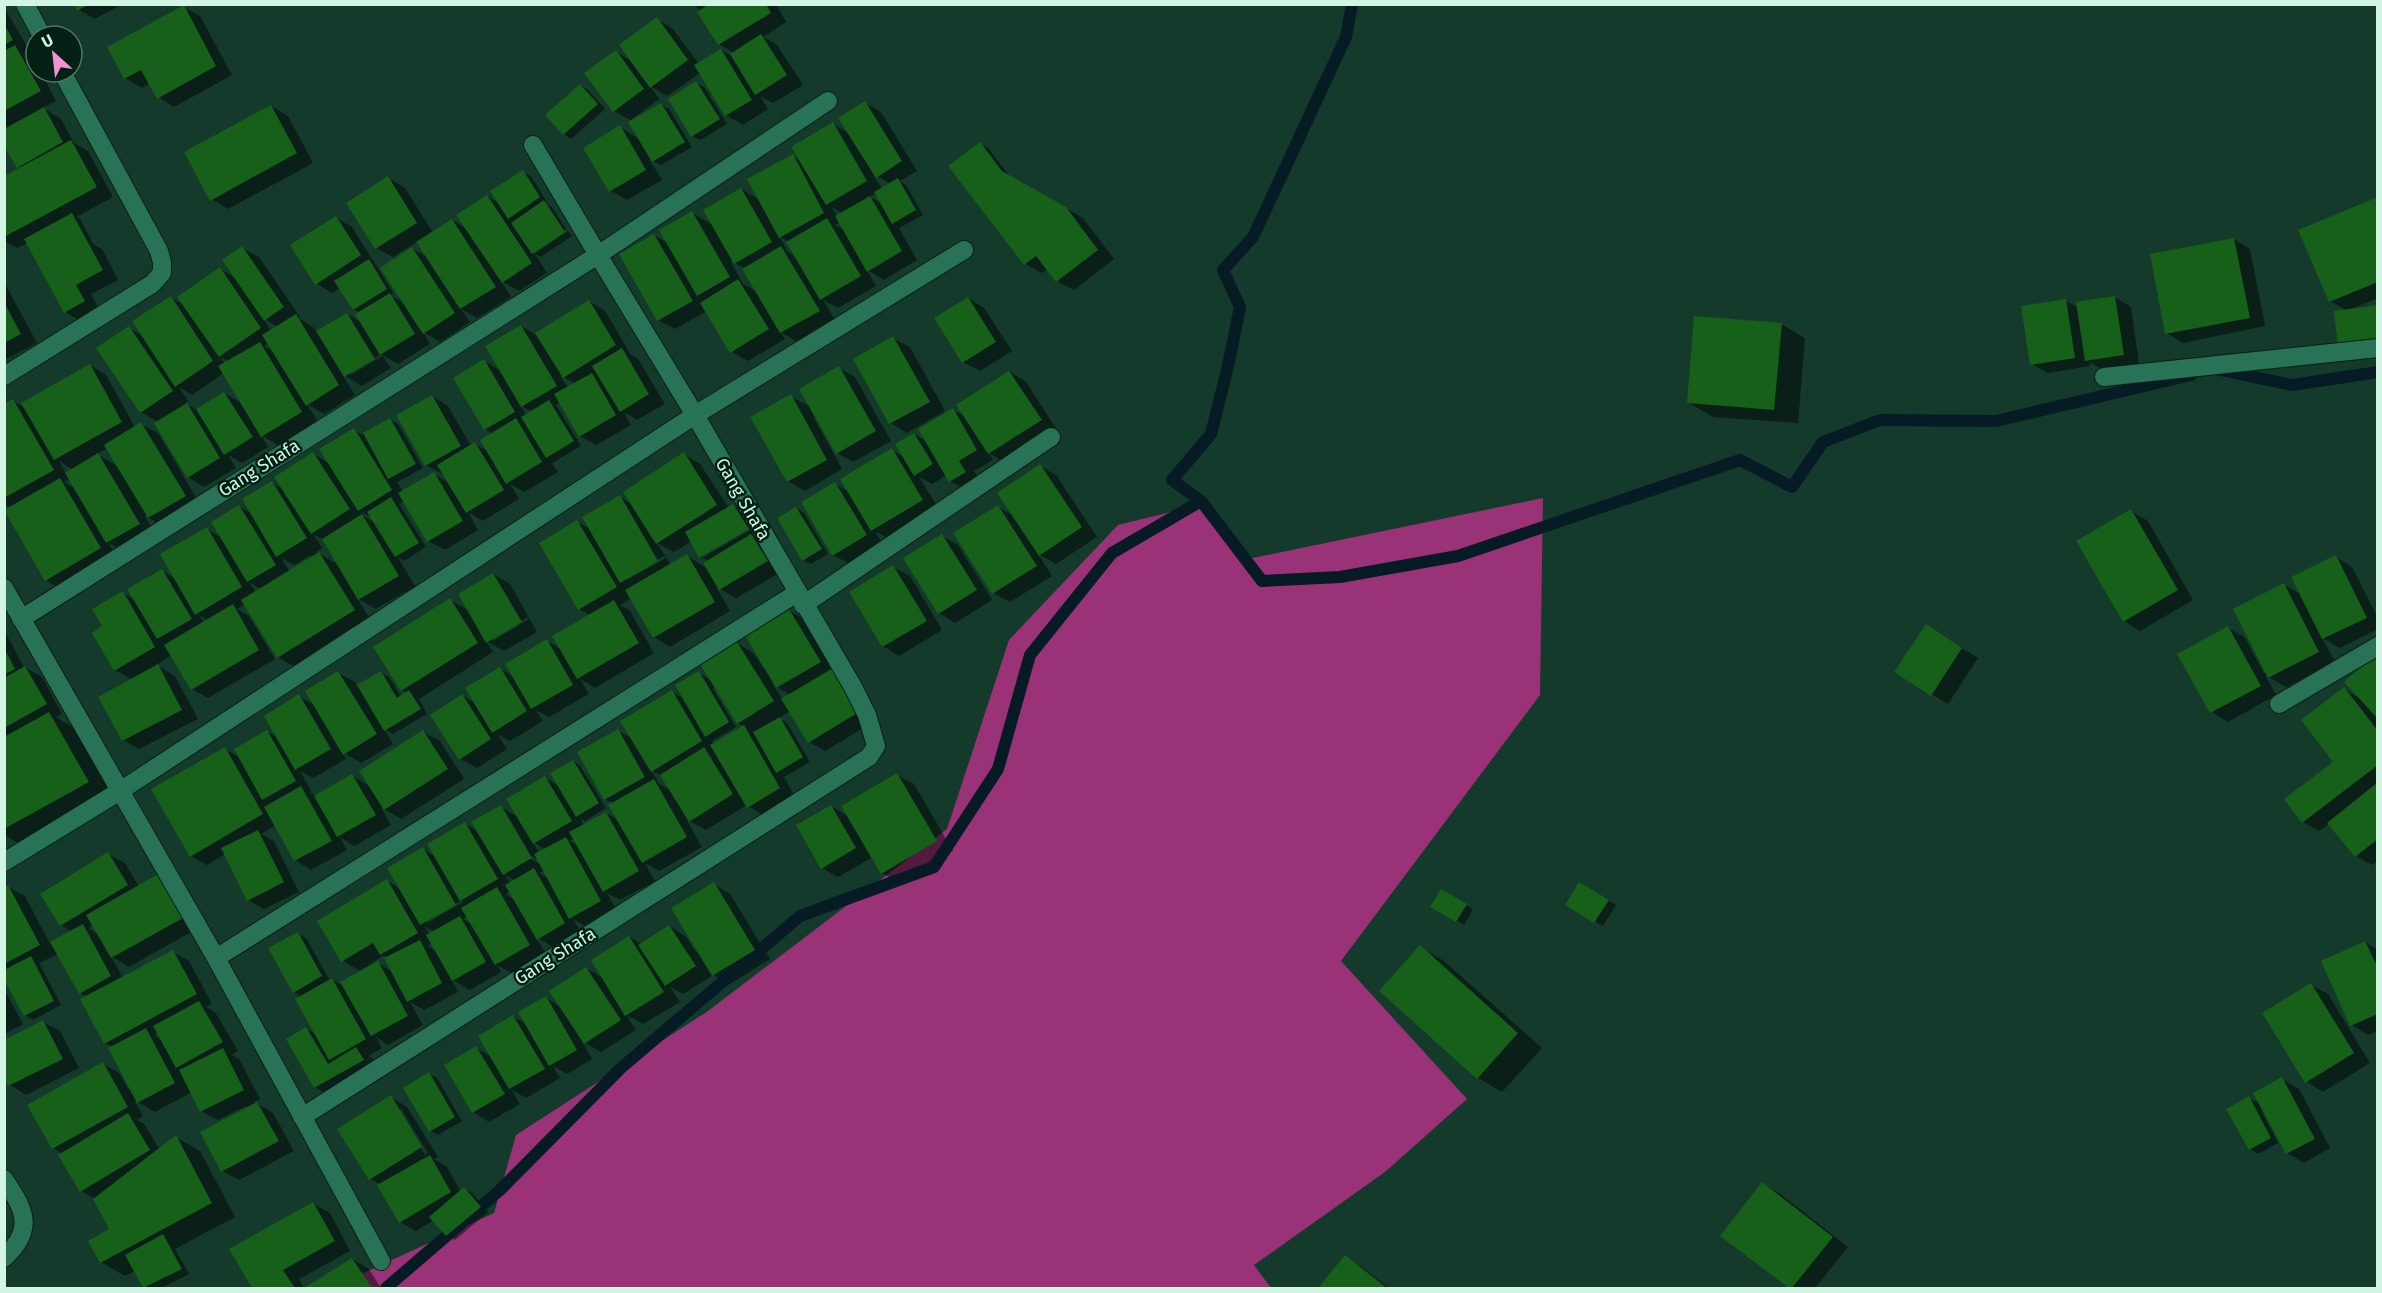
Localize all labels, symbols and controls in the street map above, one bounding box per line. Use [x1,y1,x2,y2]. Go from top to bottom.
north arrow [24,24,84,84]
text: U [38,30,56,52]
street label: Gang Shafa [214,434,304,502]
street label: Gang Shafa [711,454,775,544]
street label: Gang Shafa [510,922,600,990]

